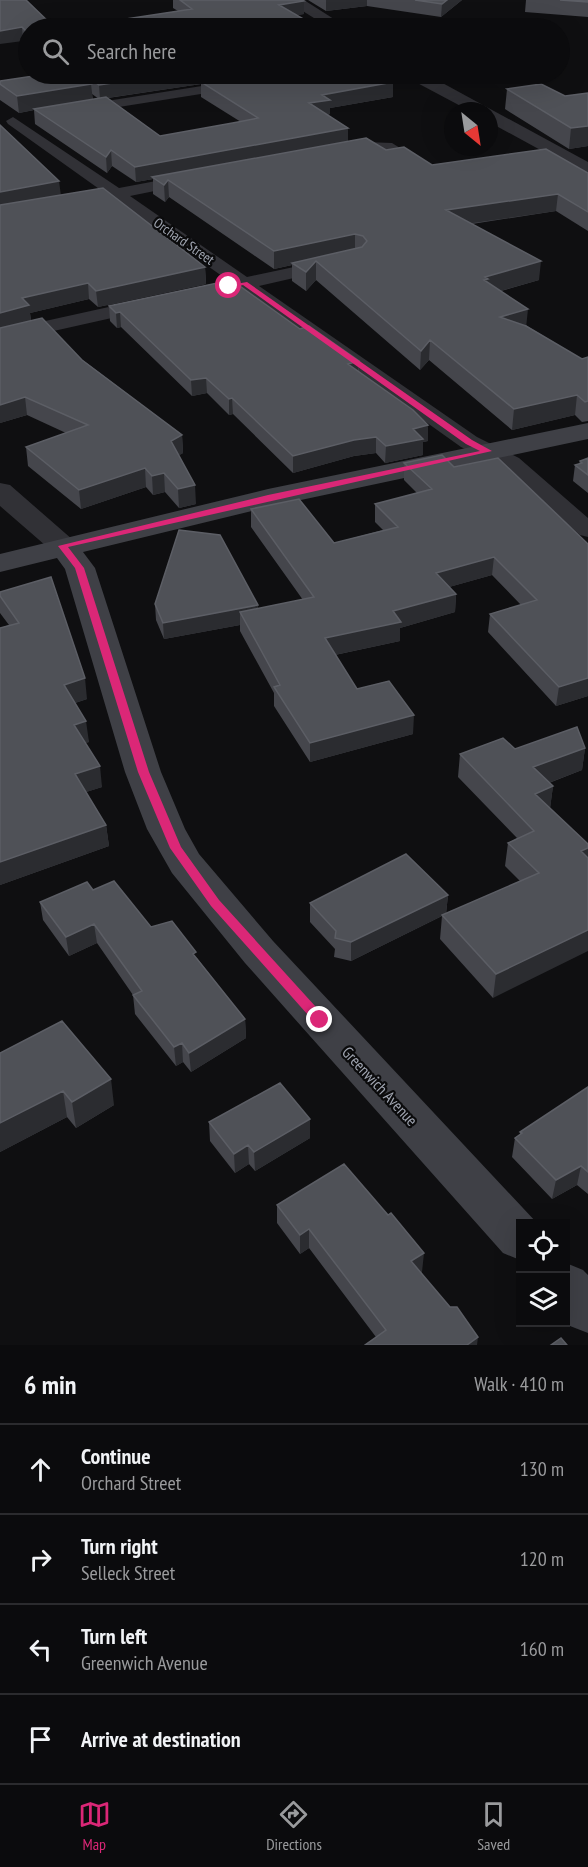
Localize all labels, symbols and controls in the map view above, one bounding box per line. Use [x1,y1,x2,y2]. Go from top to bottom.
search box [18,18,570,84]
icon: search [39,35,72,68]
text: Search here [87,37,176,65]
north arrow [444,102,498,156]
street label: Orchard Street [150,214,218,269]
route start [215,272,241,298]
route end [306,1006,332,1032]
street label: Greenwich Avenue [338,1042,422,1130]
map controls [516,1219,570,1327]
button: locate [516,1219,570,1273]
button: layers [516,1273,570,1327]
text: 6 min [24,1368,77,1401]
text: Walk · 410 m [474,1371,564,1397]
text: Continue [81,1442,151,1470]
icon: ahead [24,1453,57,1486]
text: 130 m [520,1456,564,1482]
text: Orchard Street [81,1470,181,1496]
text: Turn right [81,1532,158,1560]
icon: right [24,1543,57,1576]
text: 120 m [520,1546,564,1572]
text: Selleck Street [81,1560,175,1586]
text: Turn left [81,1622,147,1650]
icon: left [24,1633,57,1666]
text: 160 m [520,1636,564,1662]
text: Greenwich Avenue [81,1650,208,1676]
icon: arrive [24,1723,57,1756]
text: Arrive at destination [81,1725,241,1753]
tab: Map [78,1798,111,1854]
tab: Directions [266,1798,322,1854]
tab: Saved [477,1798,510,1854]

